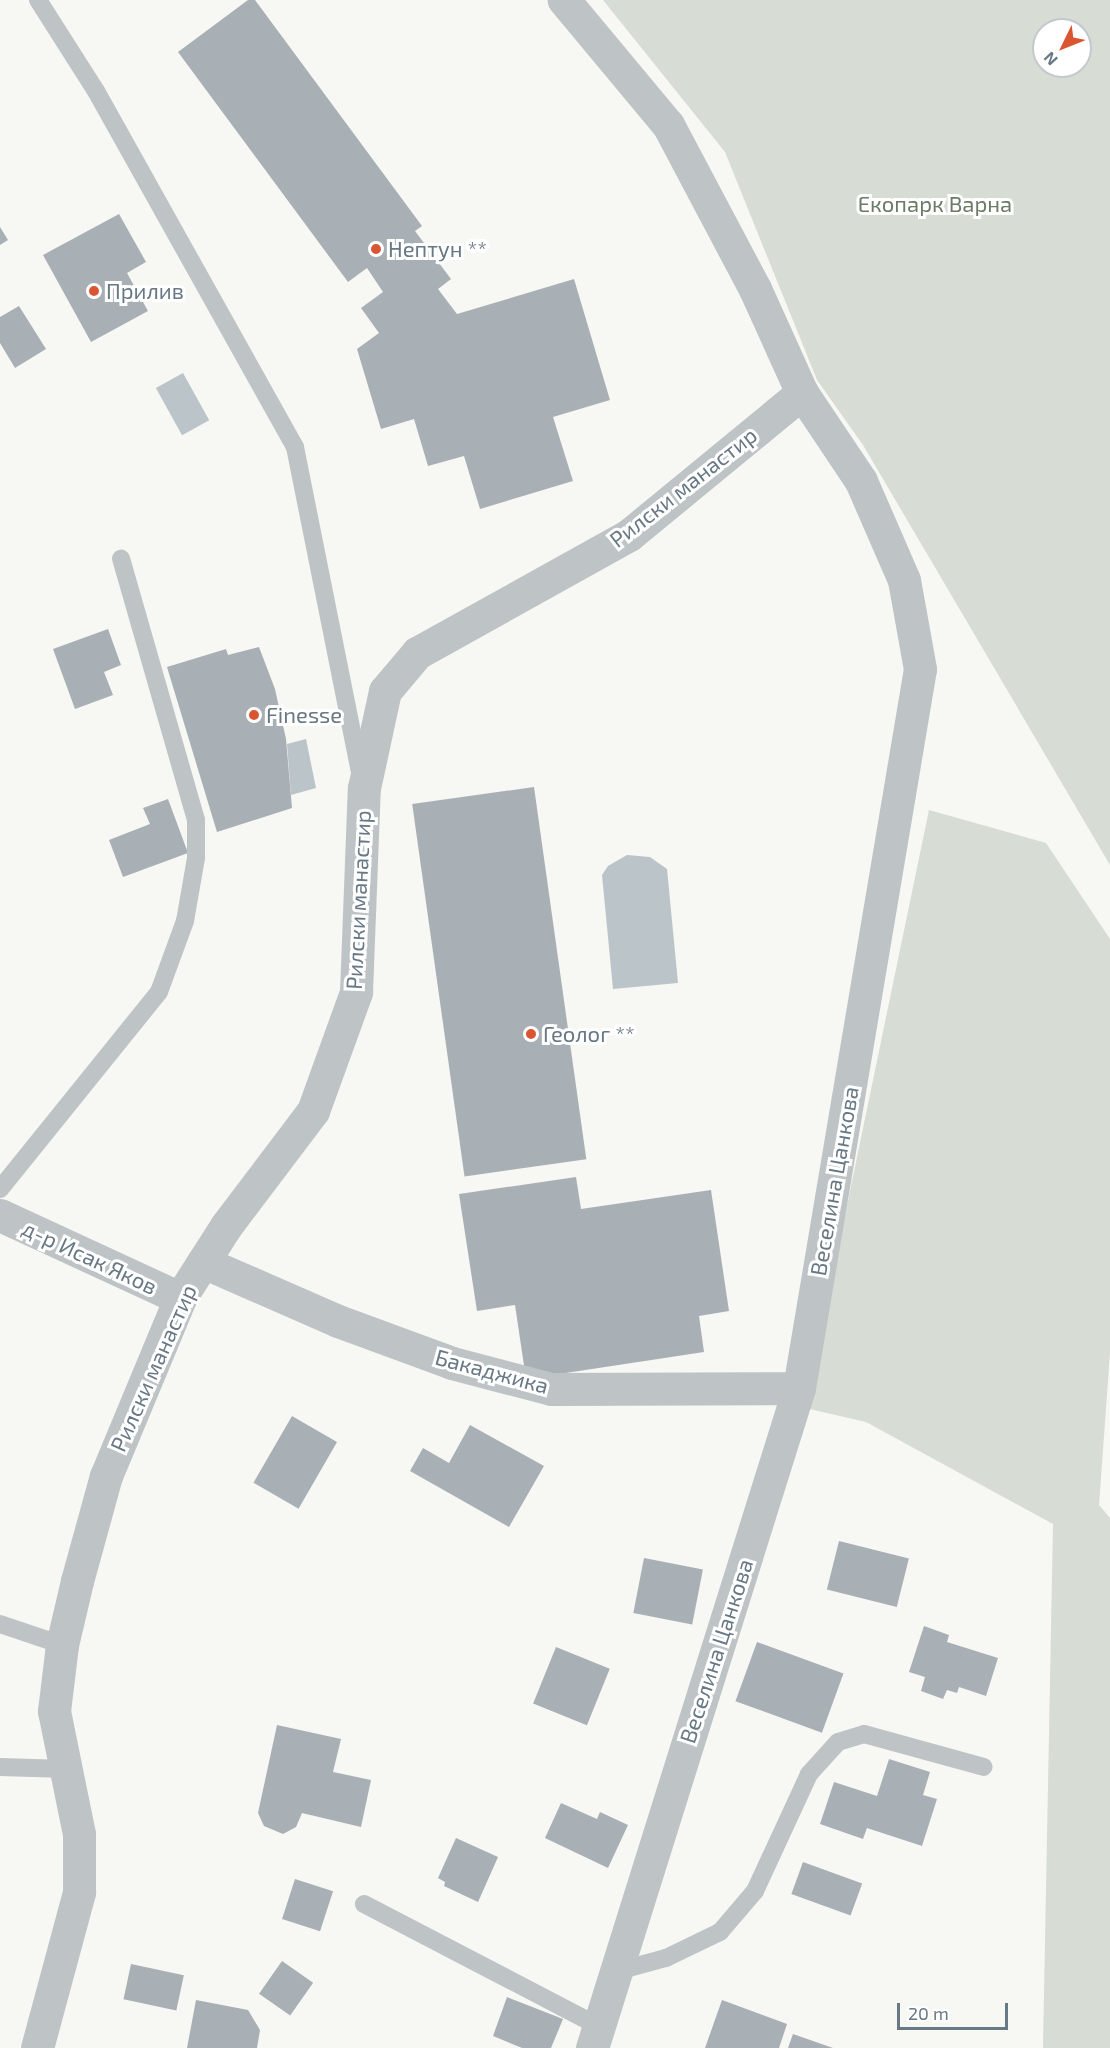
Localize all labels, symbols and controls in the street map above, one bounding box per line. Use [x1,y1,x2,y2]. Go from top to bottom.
north arrow [1032,18,1092,78]
text: N [1039,49,1061,70]
park label: Екопарк Варна [858,191,1012,217]
place label: Нептун ** [388,236,487,262]
marker: Нептун ** [369,242,383,256]
place label: Прилив [106,278,184,304]
marker: Прилив [87,284,101,298]
street label: Рилски манастир [604,421,762,553]
place label: Finesse [266,702,342,728]
marker: Finesse [247,708,261,722]
street label: Рилски манастир [340,810,376,990]
place label: Геолог ** [543,1021,635,1047]
marker: Геолог ** [524,1027,538,1041]
street label: Веселина Цанкова [804,1084,864,1278]
street label: д-р Исак Яков [19,1214,161,1300]
street label: Рилски манастир [104,1281,202,1455]
street label: Бакаджика [432,1343,552,1399]
street label: Веселина Цанкова [674,1556,758,1746]
scale bar [900,1991,1011,2029]
text: 20 m [908,2002,949,2024]

